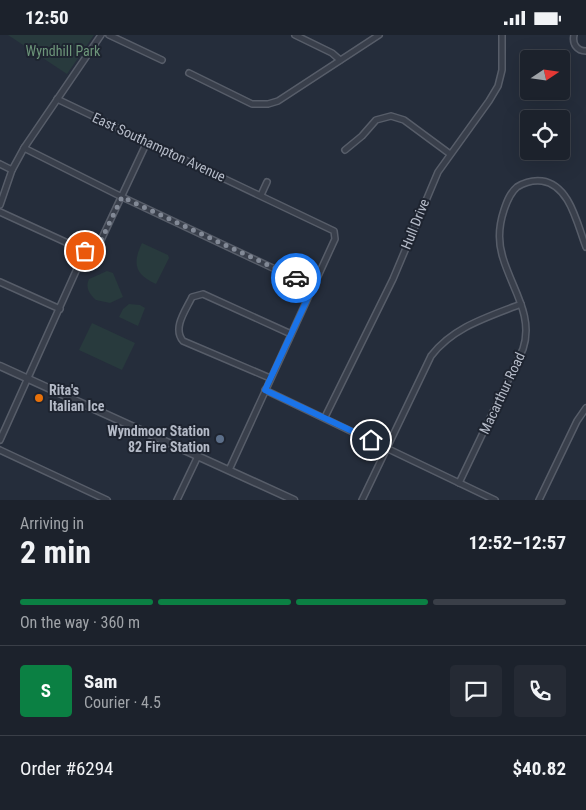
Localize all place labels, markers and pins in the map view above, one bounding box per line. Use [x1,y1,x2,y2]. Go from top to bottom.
pin [64,230,106,272]
place label: Rita's Italian Ice [49,382,105,414]
marker: Rita's Italian Ice [33,392,45,404]
pin [350,419,392,461]
place label: Wyndmoor Station 82 Fire Station [107,423,210,455]
marker: Wyndmoor Station 82 Fire Station [214,433,226,445]

